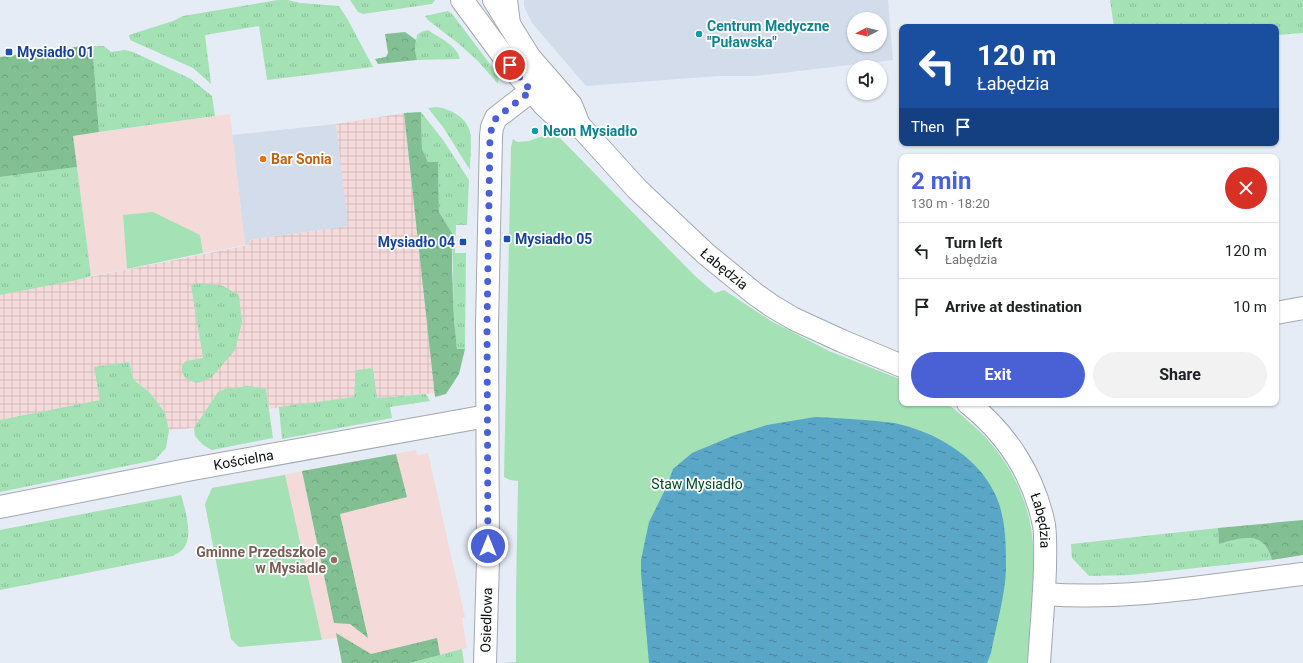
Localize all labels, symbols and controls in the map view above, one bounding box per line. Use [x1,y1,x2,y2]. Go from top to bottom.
north arrow [847,12,887,52]
map controls [847,12,887,100]
place label: Centrum Medyczne "Puławska" [707,18,830,50]
marker: Centrum Medyczne "Puławska" [694,29,704,39]
text: 120 m [977,39,1056,72]
icon: left [911,40,963,92]
place label: Mysiadło 01 [17,44,94,60]
marker: Mysiadło 01 [4,47,14,57]
pin [493,48,527,82]
icon: arrive [499,54,521,76]
button: sound [847,60,887,100]
text: Łabędzia [977,73,1049,94]
icon: arrive [952,116,974,138]
text: Then [911,118,944,136]
place label: Neon Mysiadło [543,123,638,139]
marker: Neon Mysiadło [530,126,540,136]
place label: Bar Sonia [271,151,332,167]
marker: Bar Sonia [258,154,268,164]
text: 2 min [911,167,971,195]
button: close [1225,167,1267,209]
text: 130 m · 18:20 [911,196,990,211]
place label: Mysiadło 05 [515,231,592,247]
place label: Mysiadło 04 [378,234,455,250]
marker: Mysiadło 05 [502,234,512,244]
text: Turn left [945,234,1002,252]
marker: Mysiadło 04 [458,237,468,247]
icon: left [911,240,933,262]
text: 120 m [1225,242,1267,260]
street label: Łabędzia [697,245,751,293]
text: Łabędzia [945,252,997,267]
icon: arrive [911,296,933,318]
text: Arrive at destination [945,298,1082,316]
text: 10 m [1233,298,1267,316]
button: Exit [911,352,1085,398]
button: Share [1093,352,1267,398]
street label: Kościelna [212,447,275,473]
park label: Staw Mysiadło [651,476,743,492]
street label: Łabędzia [1027,491,1053,548]
position arrow [467,525,509,567]
place label: Gminne Przedszkole w Mysiadle [196,544,326,576]
marker: Gminne Przedszkole w Mysiadle [329,555,339,565]
street label: Osiedlowa [477,587,495,653]

